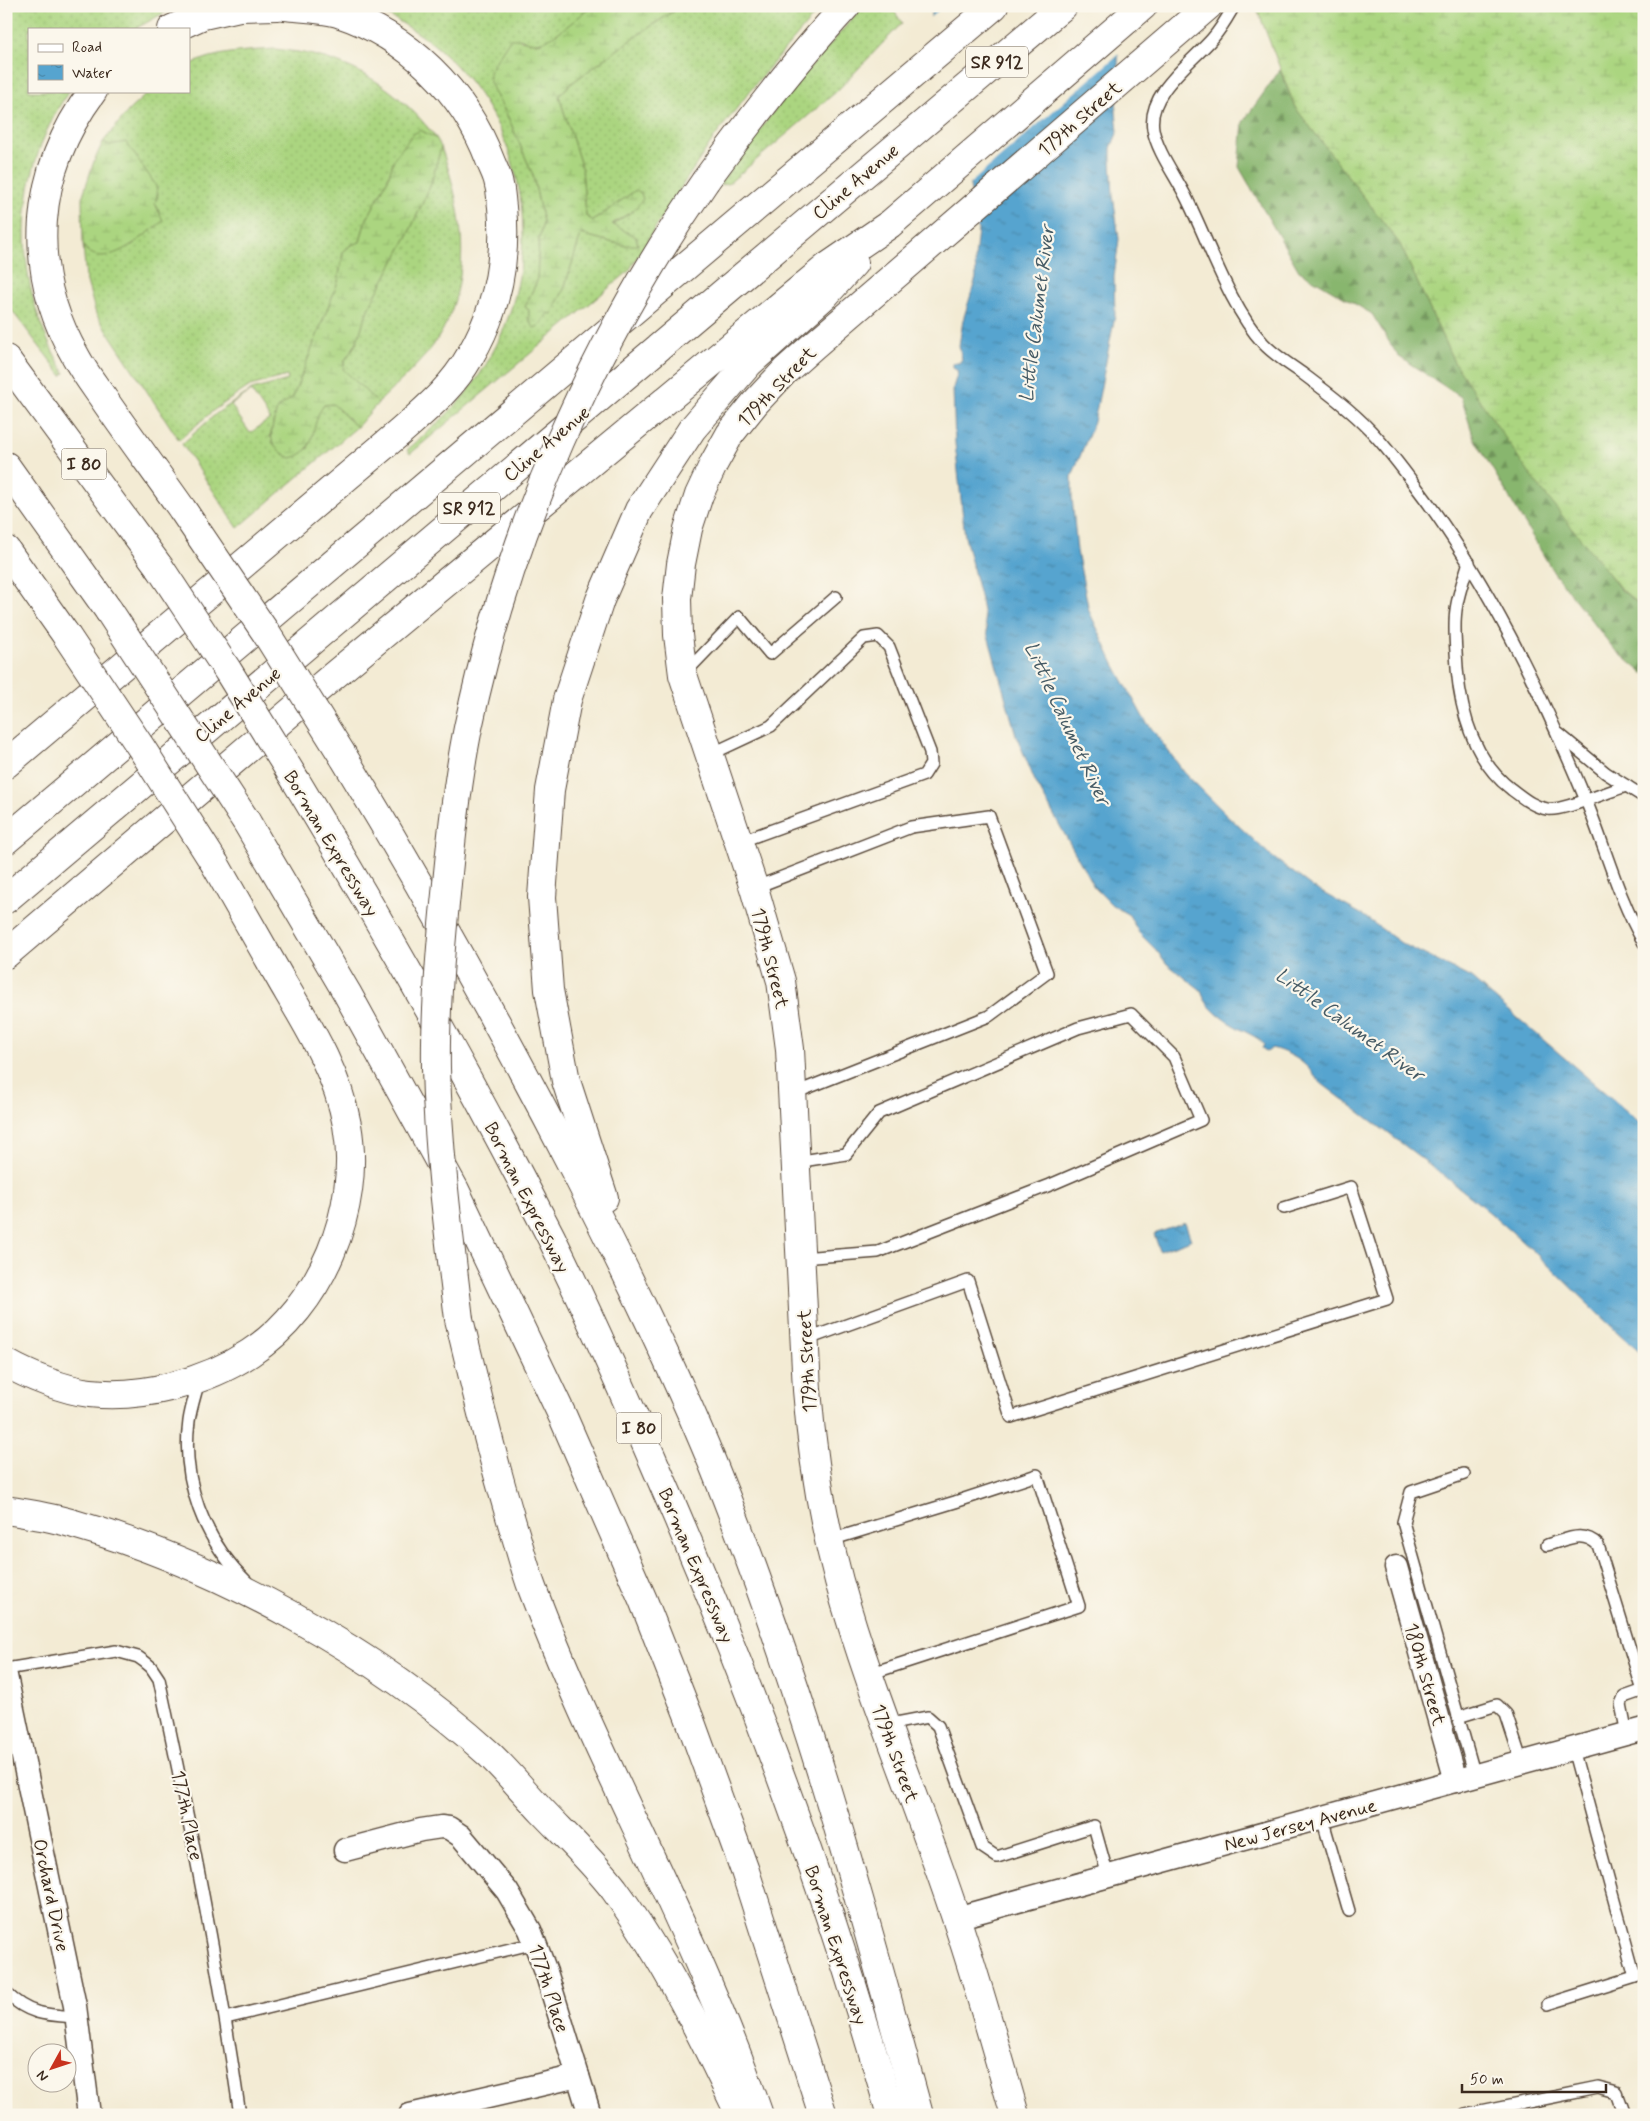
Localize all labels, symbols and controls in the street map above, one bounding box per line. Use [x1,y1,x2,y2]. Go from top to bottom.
legend [28,28,190,92]
text: Road [72,38,102,58]
road number: SR 912 [966,46,1028,78]
text: Water [72,64,112,84]
street label: 179th Street [1033,76,1127,163]
street label: Cline Avenue [807,139,905,226]
water label: Little Calumet River [1013,222,1062,404]
street label: 179th Street [732,341,822,433]
street label: Cline Avenue [498,401,596,488]
road number: I 80 [62,448,106,479]
road number: SR 912 [438,492,500,524]
water label: Little Calumet River [1017,638,1117,812]
street label: Cline Avenue [189,662,287,749]
street label: Borman Expressway [277,766,384,921]
street label: 179th Street [745,905,794,1012]
water label: Little Calumet River [1269,962,1431,1090]
street label: Borman Expressway [478,1118,575,1277]
street label: 179th Street [792,1309,823,1413]
road number: I 80 [616,1412,662,1444]
street label: Borman Expressway [652,1484,740,1647]
street label: 180th Street [1398,1620,1451,1729]
street label: 179th Street [865,1701,924,1806]
street label: 177th Place [165,1768,208,1863]
street label: New Jersey Avenue [1221,1793,1379,1858]
street label: Orchard Drive [26,1836,75,1954]
street label: Borman Expressway [798,1863,873,2028]
street label: 177th Place [523,1941,575,2036]
north arrow [28,2044,78,2094]
scale bar [1462,2061,1606,2093]
text: N [33,2066,53,2085]
text: 50 m [1470,2070,1504,2090]

